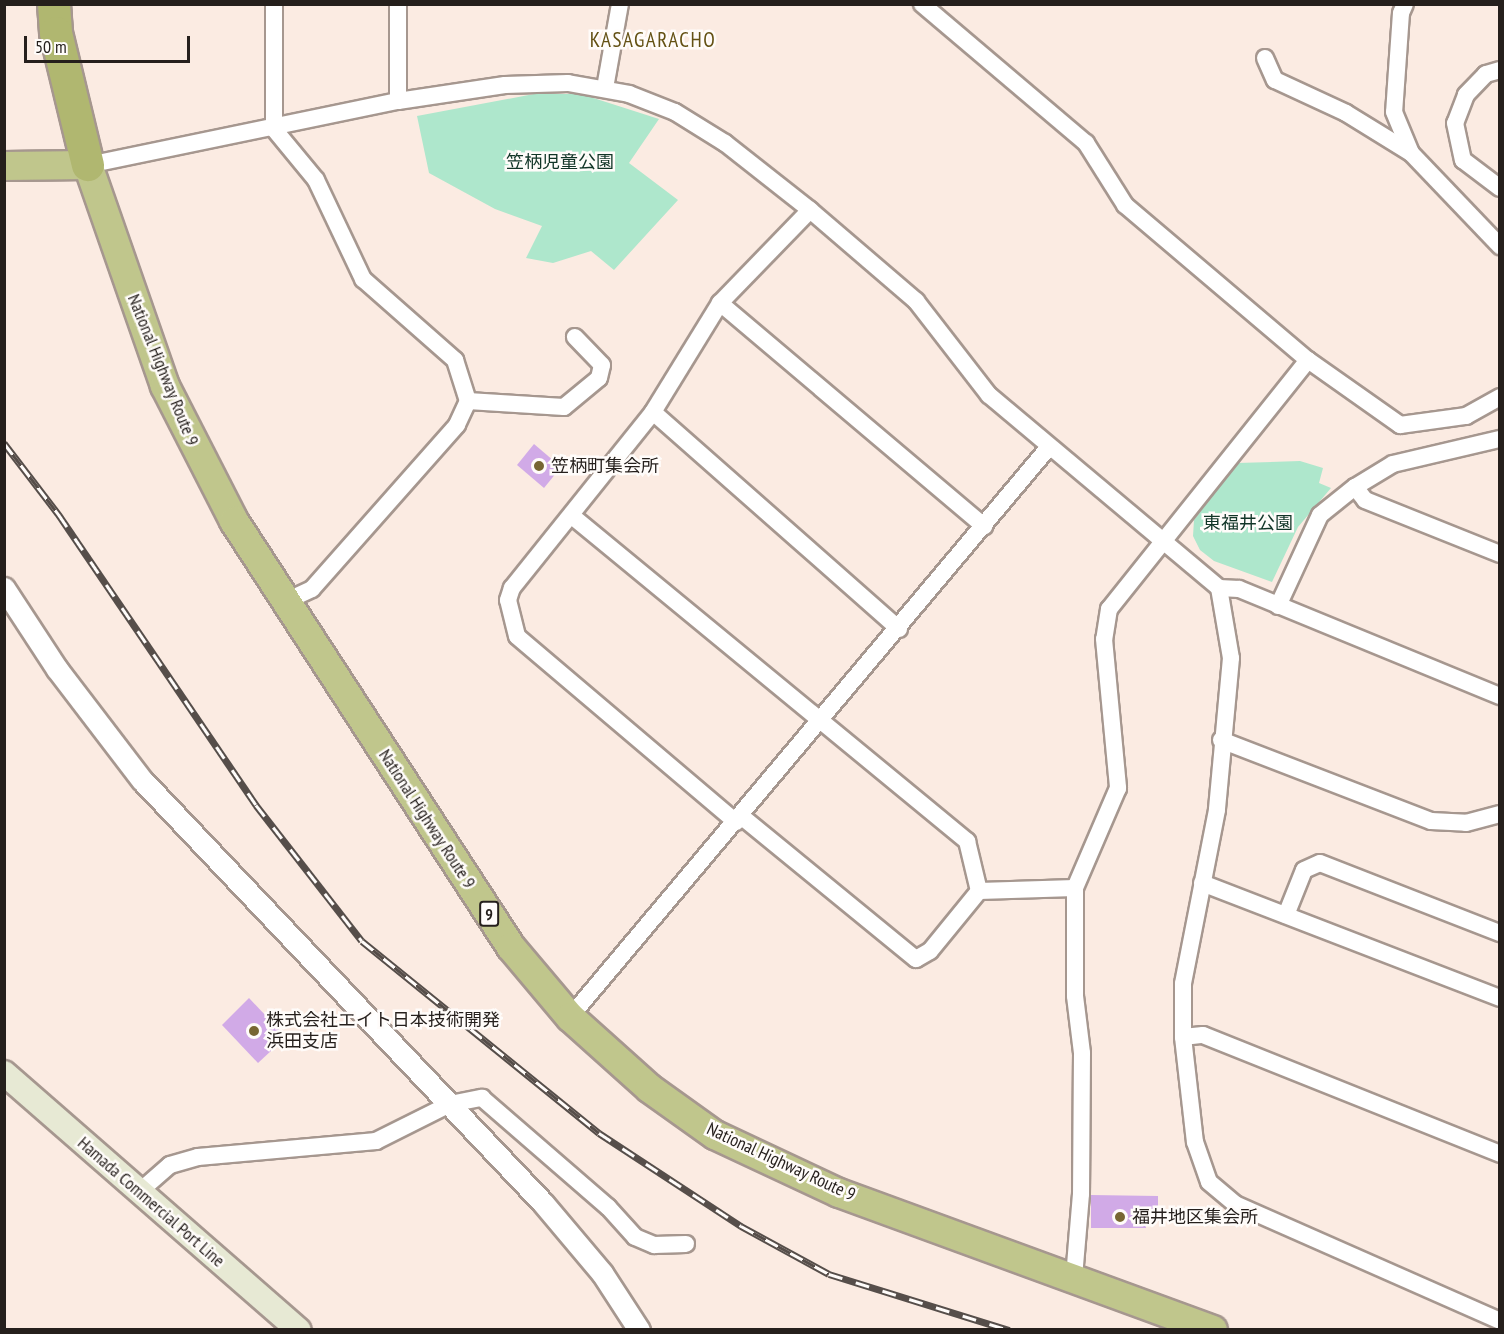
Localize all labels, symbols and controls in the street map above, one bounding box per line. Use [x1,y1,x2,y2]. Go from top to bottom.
scale bar [27,24,194,62]
district label: KASAGARACHO [590,27,716,53]
text: 50 m [35,35,67,58]
park label: 笠柄児童公園 [506,151,614,173]
street label: National Highway Route 9 [123,291,203,449]
place label: 笠柄町集会所 [551,455,659,477]
marker: 笠柄町集会所 [532,459,546,473]
park label: 東福井公園 [1203,512,1293,534]
street label: National Highway Route 9 [374,745,480,893]
road number: 9 [478,901,500,927]
place label: 株式会社エイト日本技術開発 浜田支店 [266,1010,500,1052]
marker: 株式会社エイト日本技術開発 浜田支店 [247,1024,261,1038]
street label: National Highway Route 9 [703,1118,859,1206]
street label: Hamada Commercial Port Line [73,1132,229,1272]
place label: 福井地区集会所 [1132,1206,1258,1228]
marker: 福井地区集会所 [1113,1210,1127,1224]

